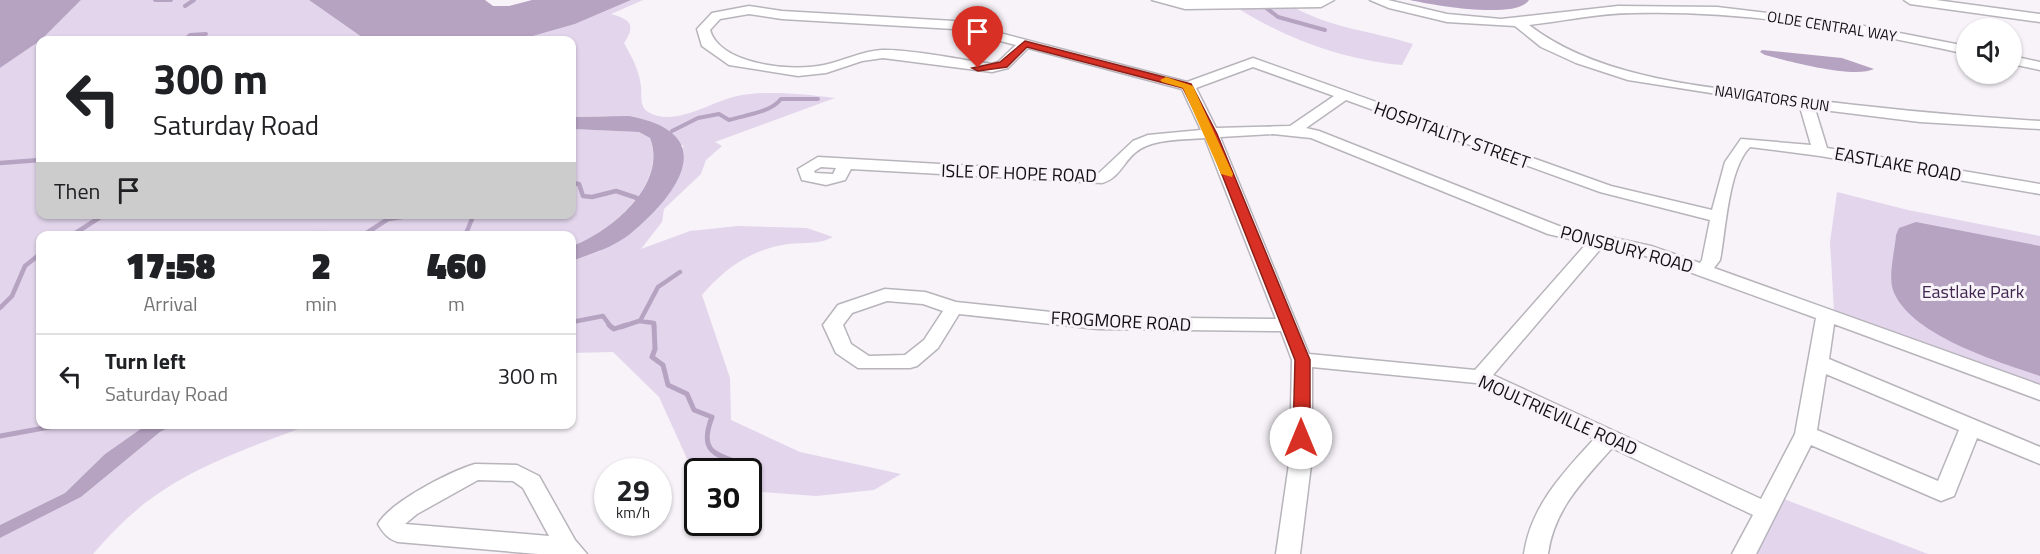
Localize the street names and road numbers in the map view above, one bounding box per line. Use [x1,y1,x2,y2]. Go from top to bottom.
street label: OLDE CENTRAL WAY [1766,4,1898,48]
street label: NAVIGATORS RUN [1713,79,1831,117]
street label: HOSPITALITY STREET [1370,94,1534,176]
street label: EASTLAKE ROAD [1832,140,1964,188]
street label: ISLE OF HOPE ROAD [941,157,1097,189]
street label: PONSBURY ROAD [1558,218,1696,280]
street label: FROGMORE ROAD [1050,304,1192,338]
street label: MOULTRIEVILLE ROAD [1474,368,1642,462]

